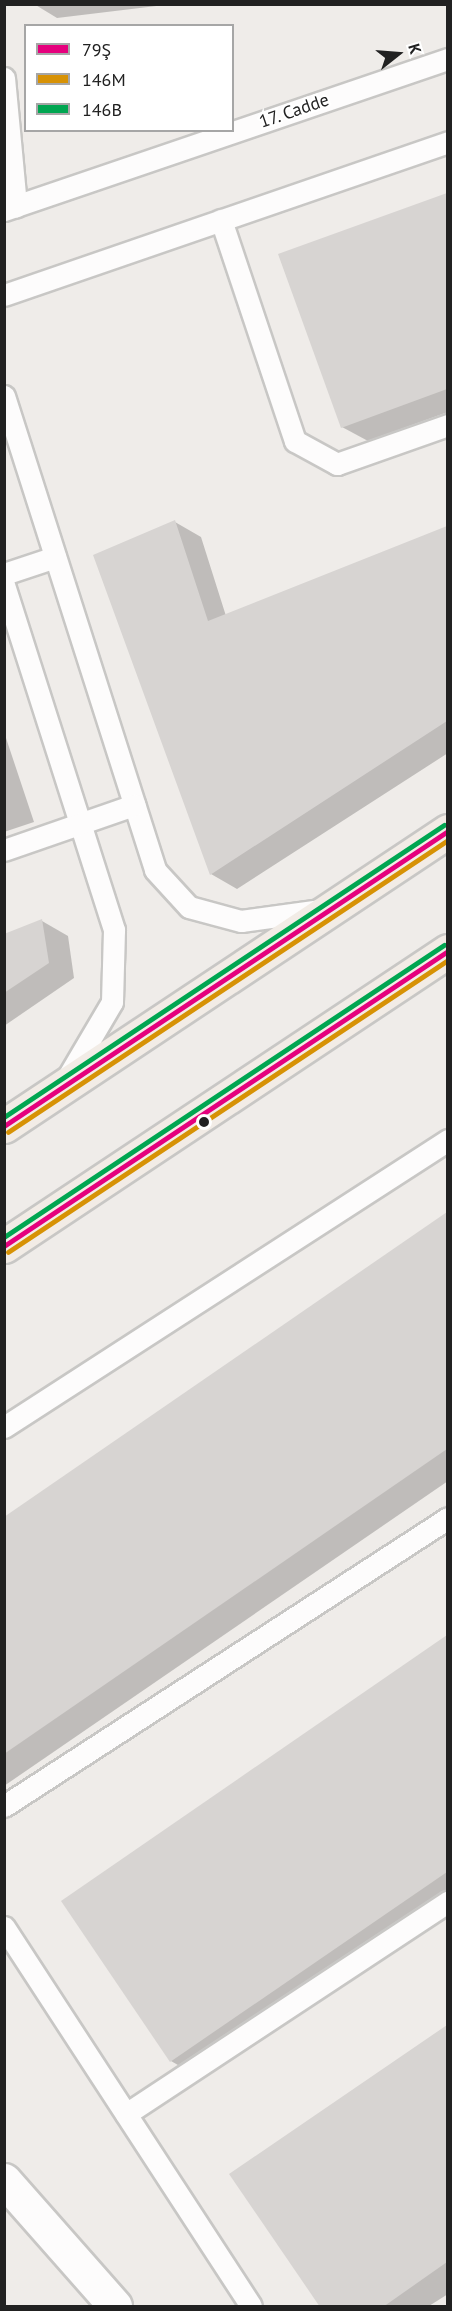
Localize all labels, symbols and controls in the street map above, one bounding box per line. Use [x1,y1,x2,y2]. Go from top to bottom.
legend [24,24,234,132]
north arrow [368,24,428,84]
text: 79Ş [82,38,111,61]
text: K [404,41,426,56]
text: 146M [82,68,126,91]
street label: 17. Cadde [256,89,332,133]
text: 146B [82,98,122,121]
unlabelled marker [198,1116,210,1128]

